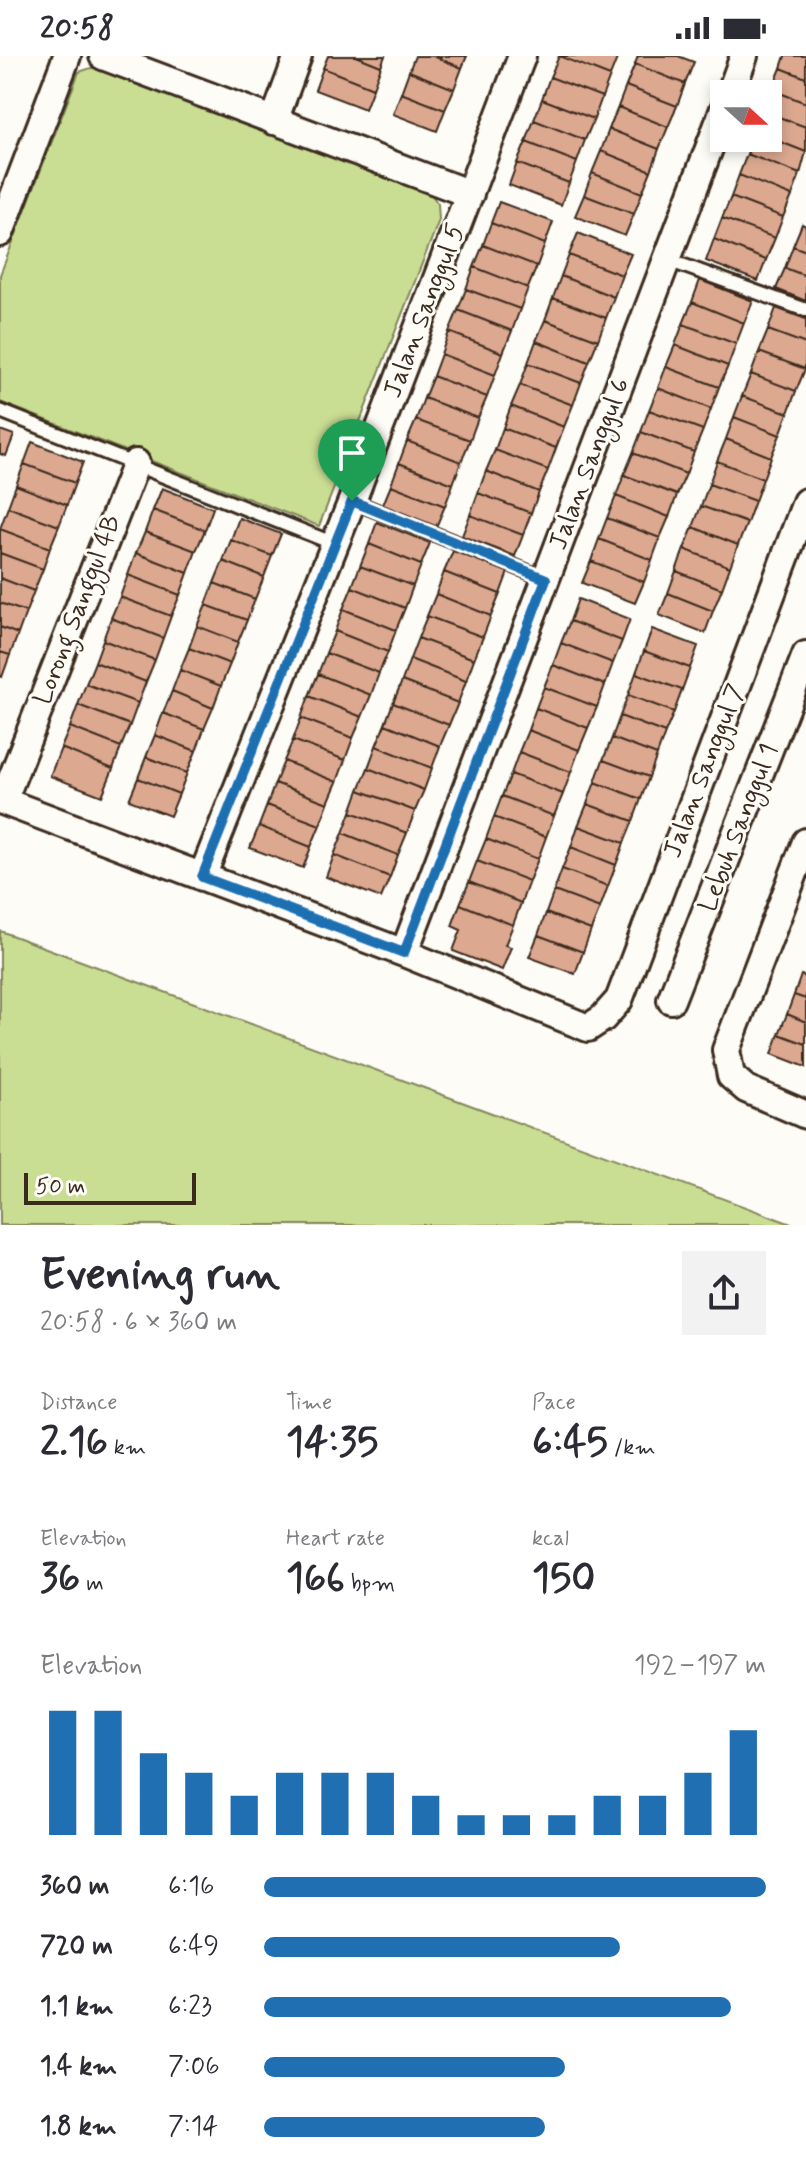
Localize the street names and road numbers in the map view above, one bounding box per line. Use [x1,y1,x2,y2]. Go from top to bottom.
street label: Jalan Sanggul 5 [376,219,476,404]
street label: Jalan Sanggul 6 [542,373,640,556]
street label: Lorong Sanggul 4B [26,510,133,711]
street label: Jalan Sanggul 7 [656,679,756,864]
street label: Lebuh Sanggul 1 [691,739,789,918]

